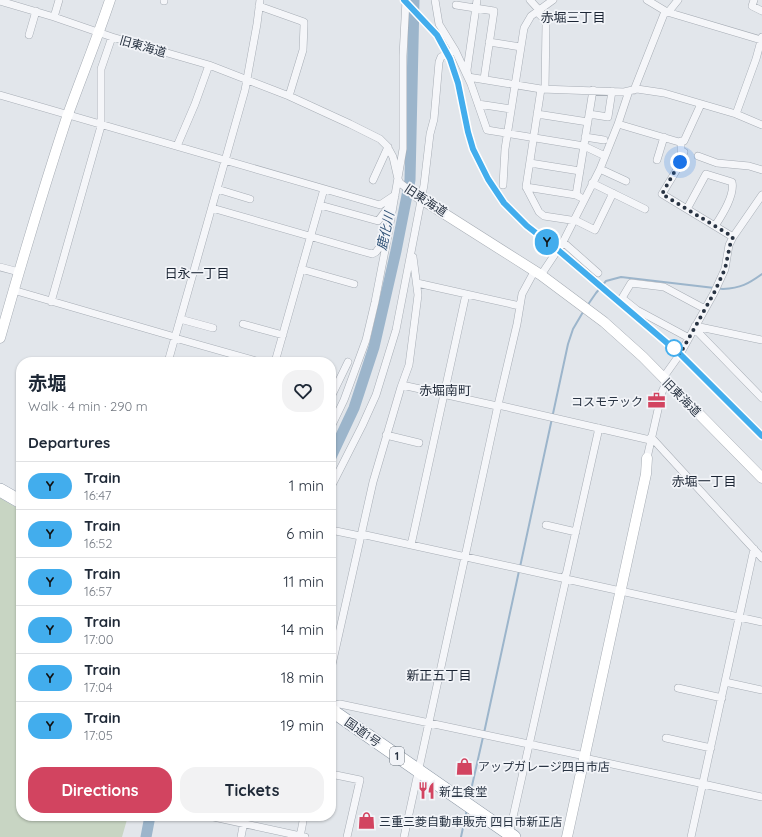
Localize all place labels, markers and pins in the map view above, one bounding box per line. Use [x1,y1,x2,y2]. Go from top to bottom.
unlabelled marker [665,339,683,357]
office icon: コスモテック [646,391,666,411]
place label: コスモテック [571,394,643,409]
shop icon: アップガレージ四日市店 [455,756,475,776]
place label: アップガレージ四日市店 [478,759,610,774]
restaurant icon: 新生食堂 [416,781,436,801]
place label: 新生食堂 [439,784,487,799]
shop icon: 三重三菱自動車販売 四日市新正店 [356,811,376,831]
place label: 三重三菱自動車販売 四日市新正店 [379,814,562,829]

